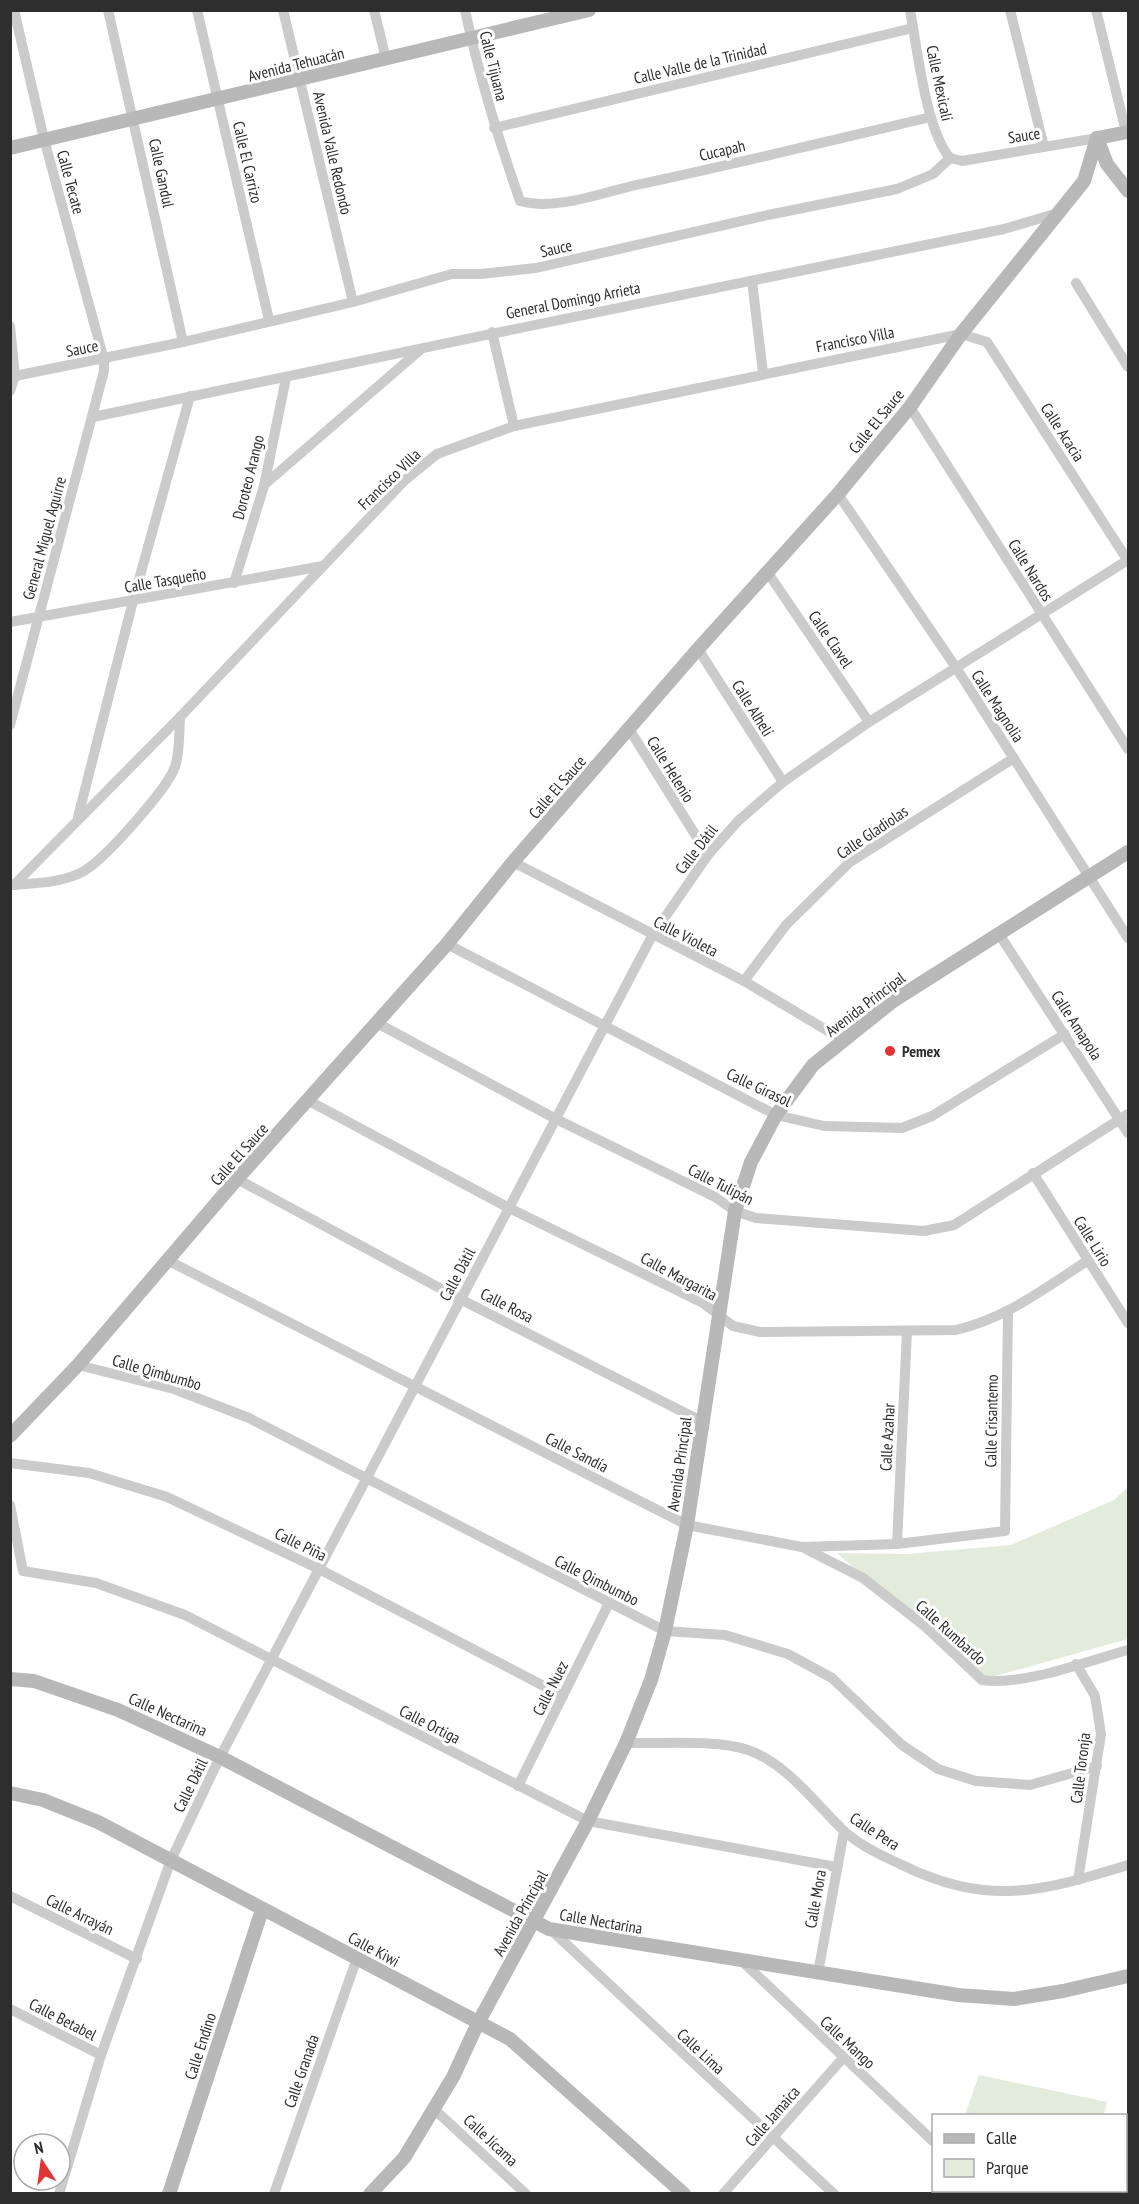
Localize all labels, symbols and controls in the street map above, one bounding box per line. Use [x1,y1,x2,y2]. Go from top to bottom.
street label: Calle Tijuana [476,29,512,103]
street label: Calle Valle de la Trinidad [632,38,768,88]
street label: Avenida Tehuacán [246,42,346,86]
street label: Calle Mexicali [922,43,958,123]
street label: Avenida Valle Redondo [309,90,357,217]
street label: Calle El Carrizo [229,119,267,205]
street label: Sauce [1007,123,1041,147]
street label: Cucapah [697,135,747,165]
street label: Calle Gandul [145,137,179,210]
street label: Calle Tecate [53,148,89,216]
street label: Sauce [538,235,574,261]
street label: General Domingo Arrieta [504,277,642,323]
street label: Francisco Villa [814,322,896,356]
street label: Sauce [64,335,100,361]
street label: Calle El Sauce [844,385,908,457]
street label: Calle Acacia [1037,399,1089,465]
street label: Doroteo Arango [228,433,268,521]
street label: Francisco Villa [354,444,424,514]
street label: General Miguel Aguirre [18,474,70,602]
street label: Calle Nardos [1004,535,1058,605]
street label: Calle Tasqueño [123,563,207,597]
street label: Calle Clavel [805,606,858,672]
street label: Calle Magnolia [967,666,1029,746]
street label: Calle Alhelí [728,676,778,740]
street label: Calle Helenio [643,732,699,806]
street label: Calle El Sauce [524,751,590,823]
street label: Calle Gladiolas [832,801,912,863]
street label: Calle Dátil [670,820,722,878]
street label: Calle Violeta [650,911,722,961]
street label: Avenida Principal [821,967,909,1041]
street label: Calle Amapola [1047,986,1107,1064]
place label: Pemex [902,1041,940,1061]
marker: Pemex [883,1044,897,1058]
street label: Calle Girasol [723,1063,795,1111]
street label: Calle El Sauce [206,1119,272,1189]
street label: Calle Tulipán [685,1159,757,1209]
street label: Calle Lirio [1070,1212,1116,1270]
street label: Calle Dátil [435,1244,479,1304]
street label: Calle Margarita [637,1247,721,1305]
street label: Calle Rosa [477,1283,537,1327]
street label: Calle Qimbumbo [110,1350,204,1394]
street label: Calle Crisantemo [980,1374,1002,1468]
street label: Calle Azahar [875,1402,899,1471]
street label: Avenida Principal [662,1415,696,1512]
street label: Calle Sandía [542,1428,612,1476]
street label: Calle Piña [272,1523,330,1565]
street label: Calle Qimbumbo [552,1550,643,1610]
street label: Calle Rumbardo [912,1595,990,1669]
street label: Calle Nuez [528,1657,572,1719]
street label: Calle Nectarina [126,1688,210,1740]
street label: Calle Ortiga [396,1700,464,1748]
street label: Calle Toronja [1066,1731,1094,1805]
street label: Calle Dátil [168,1755,212,1815]
street label: Calle Pera [846,1808,904,1854]
street label: Avenida Principal [488,1866,552,1959]
street label: Calle Mora [800,1868,830,1930]
street label: Calle Arrayán [43,1889,117,1939]
street label: Calle Nectarina [558,1904,644,1938]
street label: Calle Kiwi [345,1927,403,1971]
street label: Calle Betabel [26,1993,100,2045]
street label: Calle Endino [180,2010,220,2082]
street label: Calle Mango [816,2011,880,2073]
street label: Calle Lima [673,2024,729,2078]
street label: Calle Granada [279,2032,323,2110]
street label: Calle Jamaica [740,2082,804,2150]
street label: Calle Jícama [460,2110,522,2170]
legend [932,2114,1127,2192]
text: Calle [986,2126,1017,2149]
north arrow [12,2132,72,2192]
text: N [32,2137,45,2158]
text: Parque [986,2156,1029,2179]

